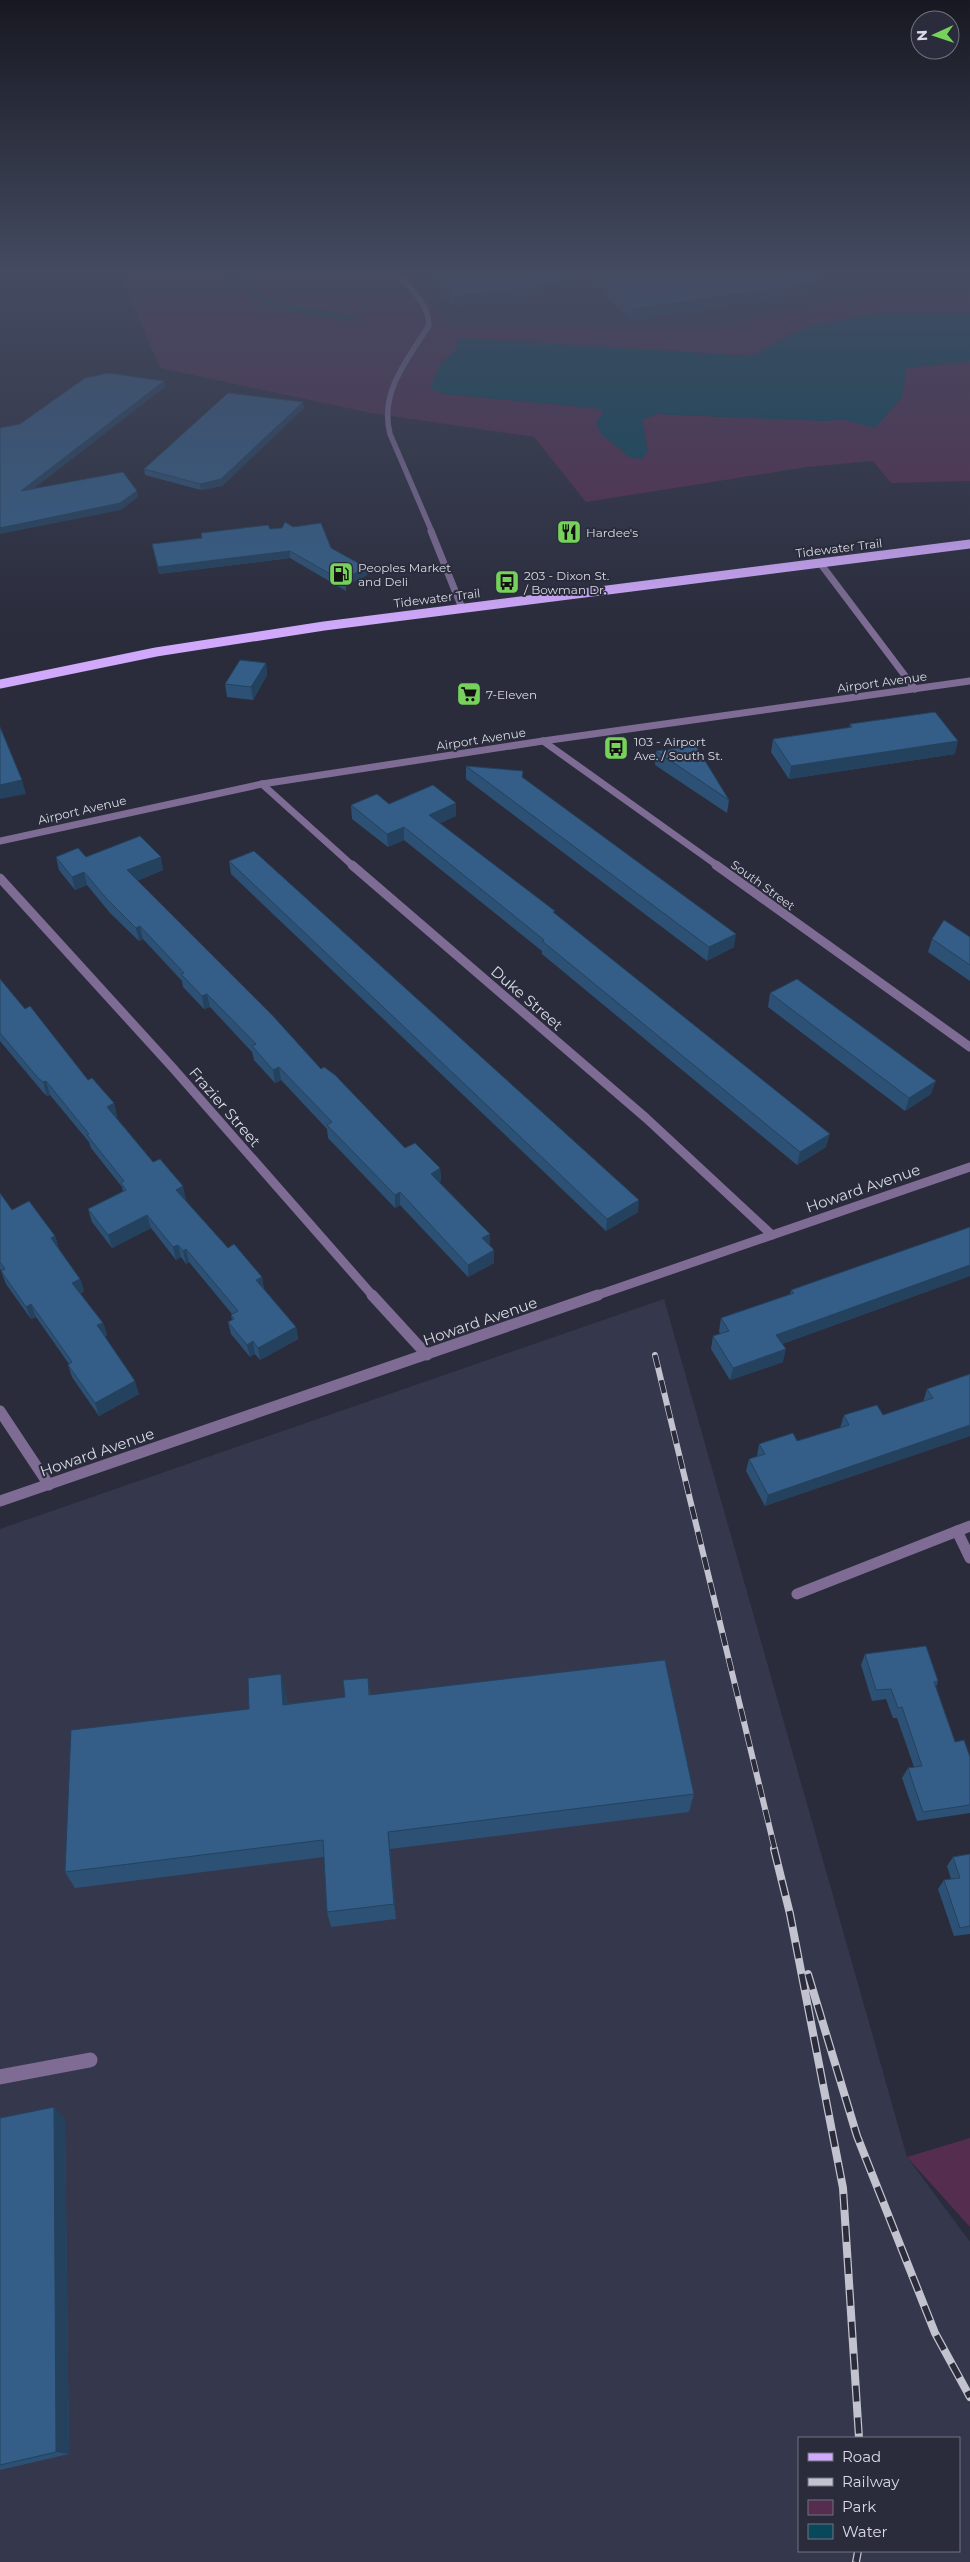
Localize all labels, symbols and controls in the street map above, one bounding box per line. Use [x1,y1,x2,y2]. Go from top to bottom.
north arrow [910,10,960,60]
text: N [913,30,931,42]
restaurant icon: Hardee's [556,519,582,545]
place label: Hardee's [586,525,638,540]
street label: Tidewater Trail [795,535,883,561]
place label: Peoples Market and Deli [358,560,451,589]
fuel station icon: Peoples Market and Deli [328,561,354,587]
place label: 203 - Dixon St. / Bowman Dr. [523,568,609,597]
bus stop icon: 203 - Dixon St. / Bowman Dr. [494,569,520,595]
street label: Tidewater Trail [393,585,481,611]
street label: Airport Avenue [836,668,928,696]
supermarket icon: 7-Eleven [456,681,482,707]
place label: 7-Eleven [486,687,537,702]
street label: Airport Avenue [435,725,527,753]
place label: 103 - Airport Ave. / South St. [634,734,723,763]
bus stop icon: 103 - Airport Ave. / South St. [603,735,629,761]
street label: Airport Avenue [36,793,128,827]
street label: South Street [728,857,798,913]
street label: Duke Street [487,961,567,1035]
street label: Frazier Street [185,1063,265,1151]
street label: Howard Avenue [803,1160,923,1216]
street label: Howard Avenue [420,1293,540,1349]
street label: Howard Avenue [37,1424,157,1480]
legend [798,2437,960,2552]
text: Road [842,2447,881,2466]
text: Railway [842,2472,900,2491]
text: Park [842,2497,876,2516]
text: Water [842,2522,888,2541]

